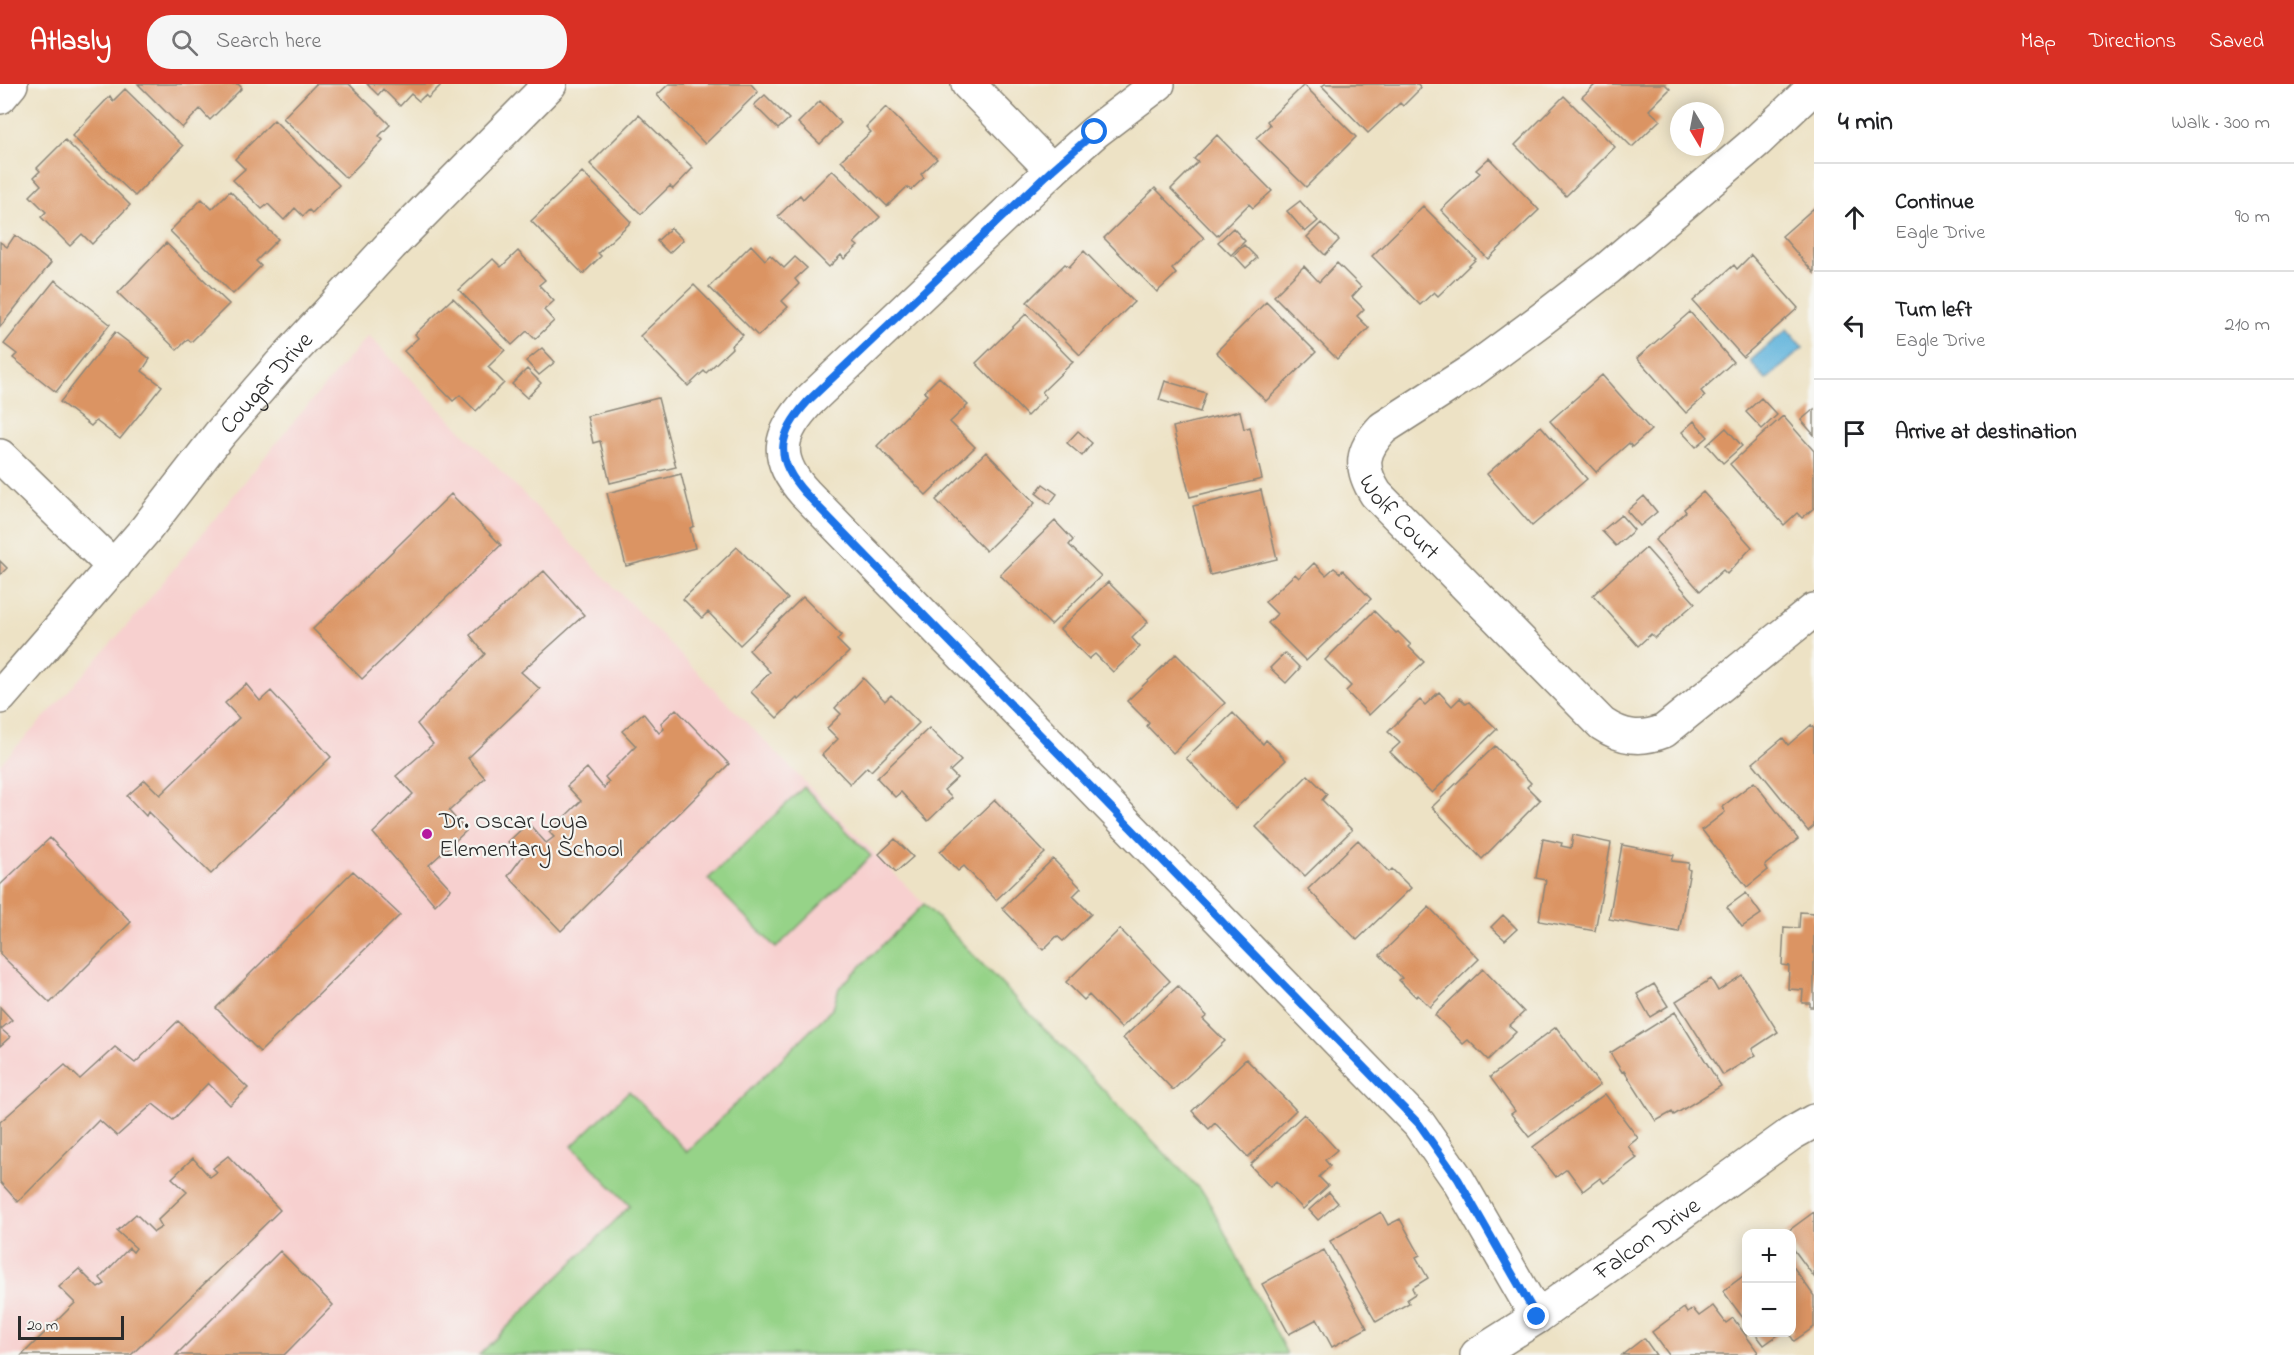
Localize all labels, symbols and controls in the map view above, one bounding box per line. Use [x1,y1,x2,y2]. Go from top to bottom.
search box [147,15,567,69]
text: Atlasly [30,22,111,63]
icon: search [168,26,201,59]
text: Search here [216,26,321,58]
text: Map [2020,27,2056,57]
text: Directions [2089,27,2176,57]
text: Saved [2209,27,2264,57]
north arrow [1670,102,1724,156]
text: 4 min [1838,104,1893,142]
text: Walk · 300 m [2171,109,2270,138]
route start [1081,118,1107,144]
text: Continue [1895,187,1974,219]
icon: ahead [1838,201,1871,234]
text: 90 m [2235,203,2270,232]
text: Eagle Drive [1895,219,1985,248]
text: Turn left [1895,295,1972,327]
icon: left [1838,309,1871,342]
text: 210 m [2225,311,2270,340]
street label: Cougar Drive [212,325,323,443]
text: Eagle Drive [1895,327,1985,356]
icon: arrive [1838,417,1871,450]
text: Arrive at destination [1895,417,2077,449]
street label: Wolf Court [1348,469,1447,569]
place label: Dr. Oscar Loya Elementary School [438,805,623,869]
marker: Dr. Oscar Loya Elementary School [420,827,434,841]
street label: Falcon Drive [1587,1190,1709,1291]
map controls [1742,1229,1796,1337]
button: + [1742,1229,1796,1283]
button: − [1742,1283,1796,1337]
route end [1523,1303,1549,1329]
scale bar [18,1313,124,1340]
text: 20 m [27,1314,58,1338]

